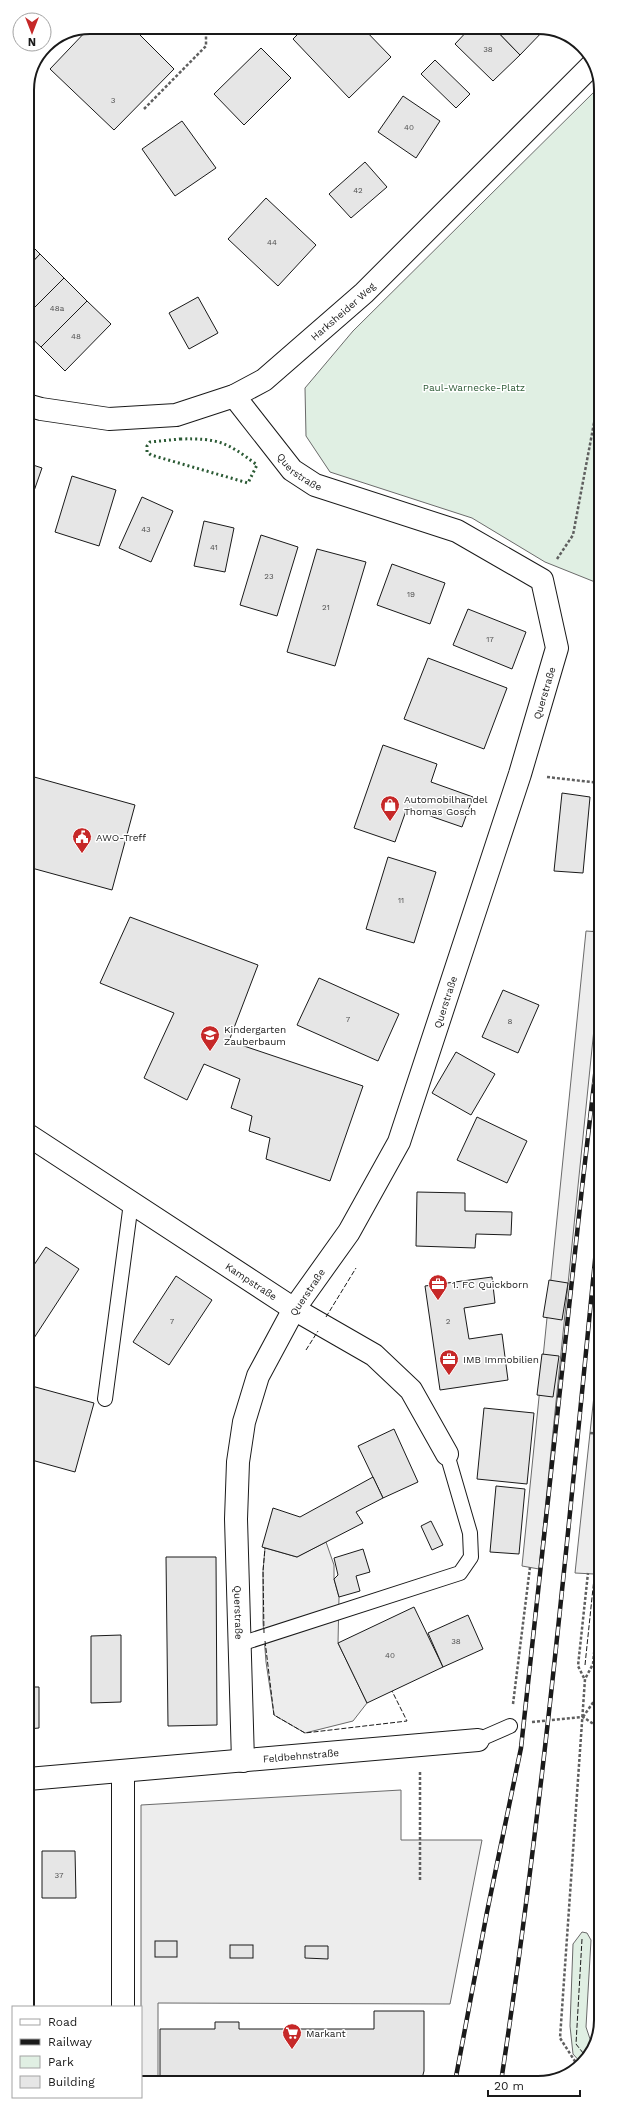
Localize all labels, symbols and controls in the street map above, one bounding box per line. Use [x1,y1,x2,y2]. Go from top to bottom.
north arrow [12,12,52,52]
text: N [28,35,36,48]
house number: 38 [483,45,493,54]
house number: 3 [111,96,116,105]
house number: 40 [404,123,414,132]
house number: 42 [353,186,363,195]
house number: 44 [267,238,277,247]
street label: Harksheider Weg [309,280,378,343]
house number: 48a [50,304,65,313]
house number: 48 [71,332,81,341]
park label: Paul-Warnecke-Platz [423,382,525,393]
street label: Querstraße [275,451,323,493]
house number: 43 [141,525,151,534]
house number: 41 [210,543,218,552]
house number: 23 [264,572,274,581]
house number: 19 [407,590,415,599]
house number: 21 [322,603,330,612]
house number: 17 [486,635,494,644]
street label: Querstraße [531,665,558,721]
shop icon: Automobilhandel Thomas Gosch [379,794,401,822]
place label: Automobilhandel Thomas Gosch [404,794,488,817]
public building icon: AWO-Treff [71,826,93,854]
place label: AWO-Treff [96,832,146,843]
house number: 11 [398,896,404,905]
street label: Querstraße [432,974,459,1030]
house number: 7 [346,1015,351,1024]
house number: 8 [508,1017,513,1026]
school or university icon: Kindergarten Zauberbaum [199,1024,221,1052]
place label: Kindergarten Zauberbaum [224,1024,286,1047]
street label: Kampstraße [223,1261,279,1302]
street label: Querstraße [288,1267,327,1318]
office icon: 1. FC Quickborn [427,1273,449,1301]
place label: 1. FC Quickborn [452,1279,528,1290]
house number: 7 [170,1317,175,1326]
house number: 2 [446,1317,451,1326]
office icon: IMB Immobilien [438,1348,460,1376]
place label: IMB Immobilien [463,1354,539,1365]
street label: Querstraße [232,1585,244,1640]
house number: 38 [451,1637,461,1646]
house number: 40 [385,1651,395,1660]
street label: Feldbehnstraße [263,1747,340,1765]
house number: 37 [55,1871,64,1880]
legend [12,2006,142,2098]
text: Road [48,2015,77,2029]
supermarket icon: Markant [281,2022,303,2050]
place label: Markant [306,2028,347,2039]
text: Railway [48,2035,93,2049]
text: Park [48,2055,74,2069]
scale bar [488,2072,580,2098]
text: Building [48,2075,95,2089]
text: 20 m [494,2079,524,2093]

